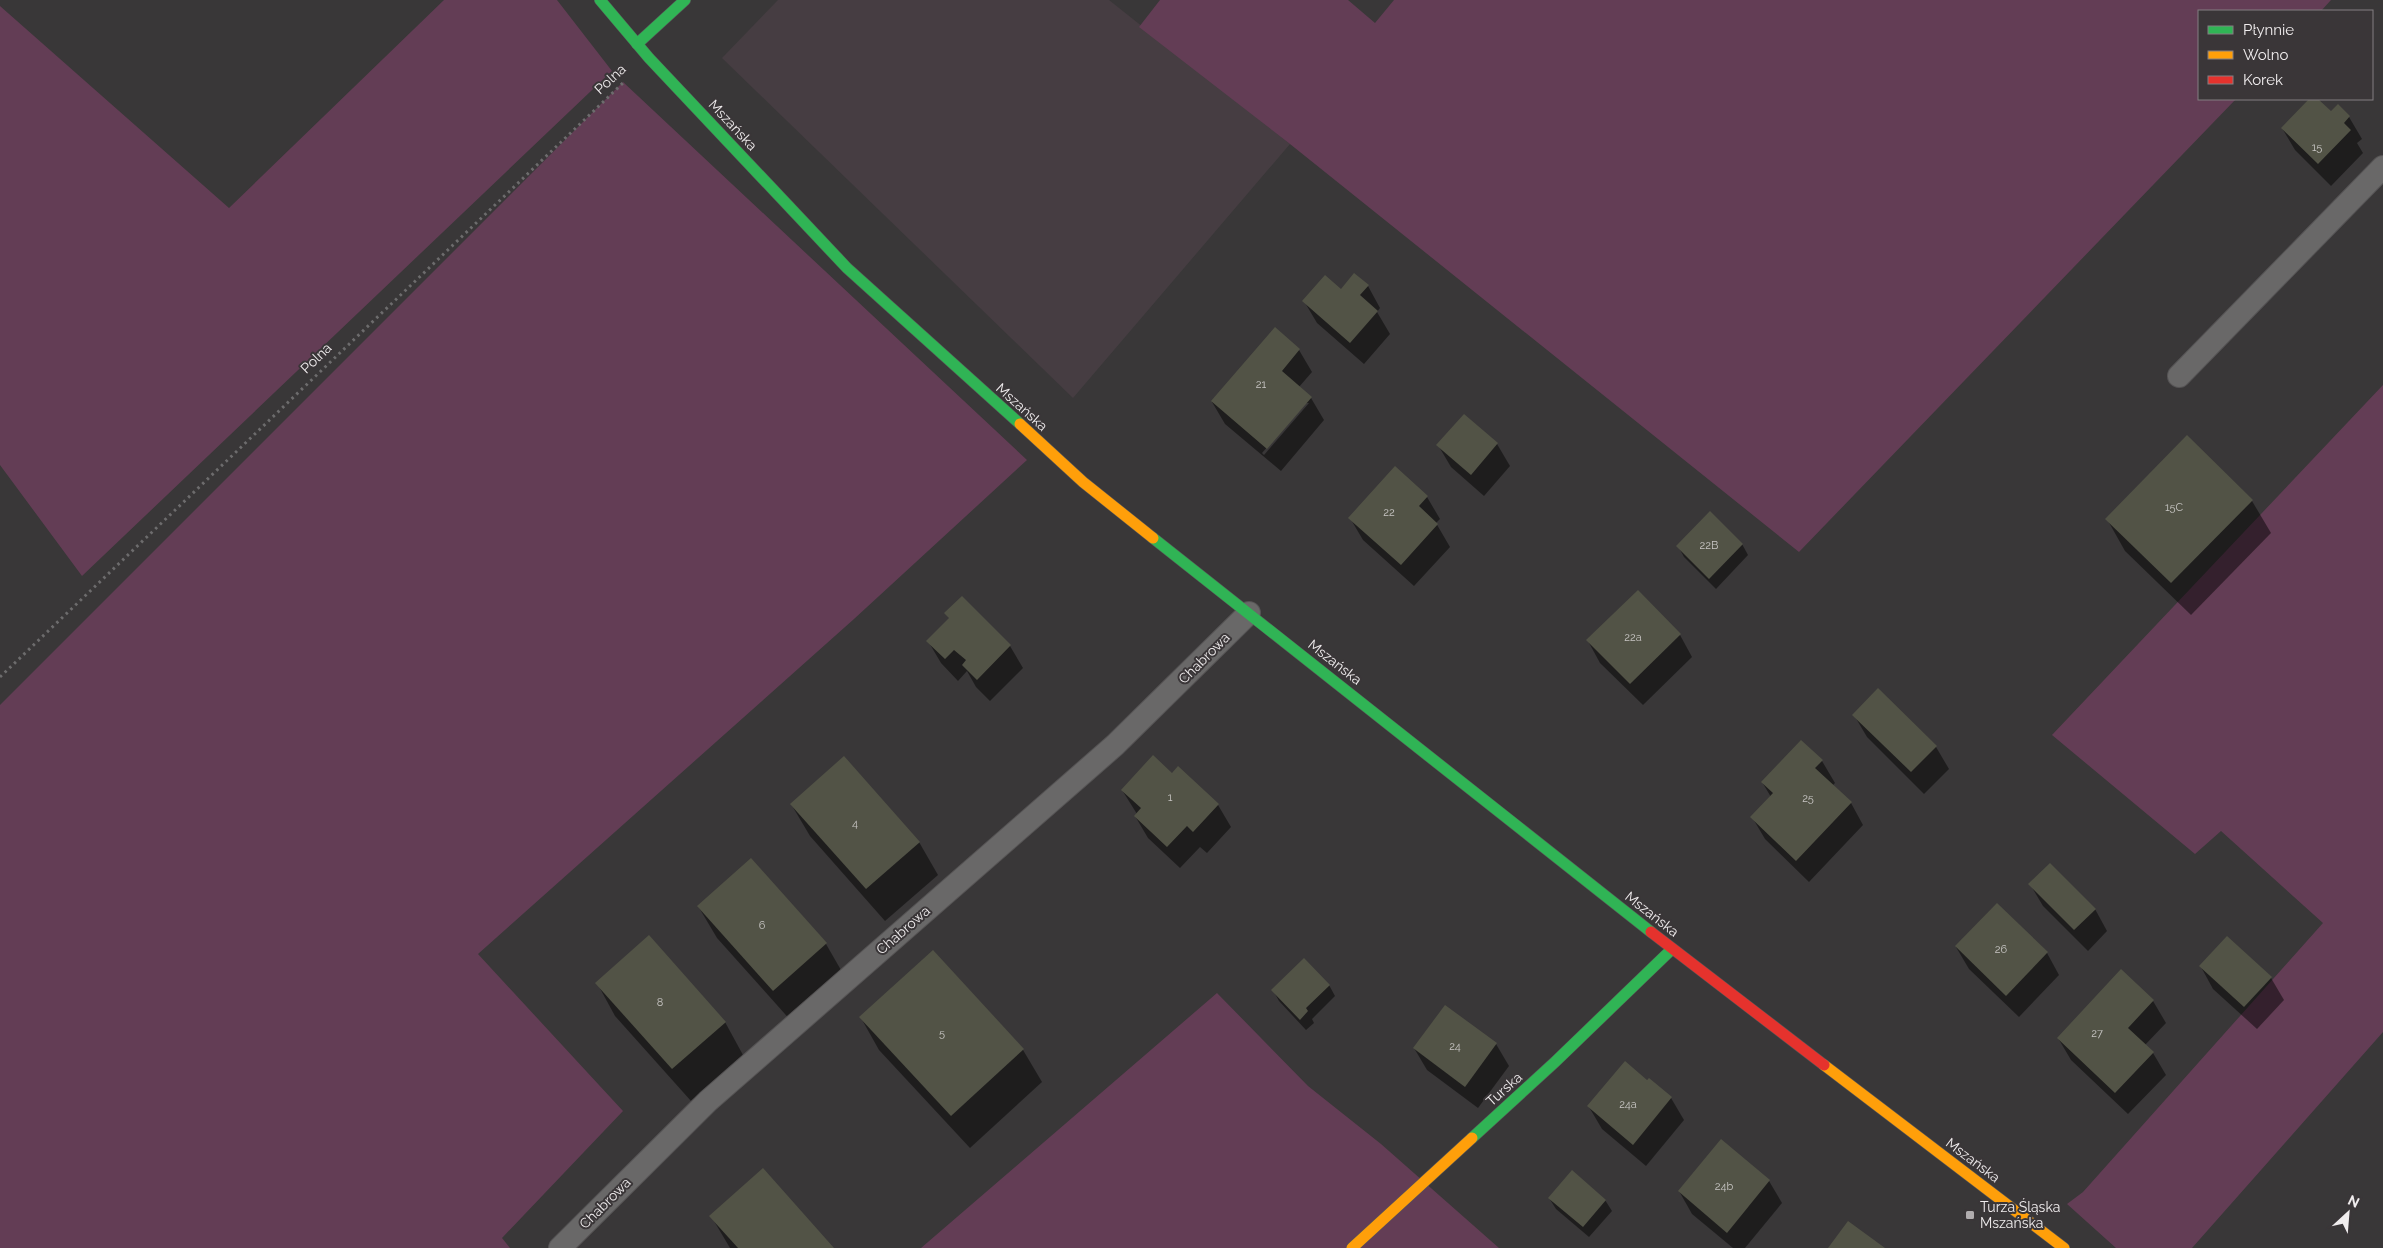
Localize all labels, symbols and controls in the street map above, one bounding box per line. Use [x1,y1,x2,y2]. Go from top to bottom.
legend [2198,10,2373,100]
text: Płynnie [2243,21,2294,39]
text: Wolno [2243,46,2288,64]
street label: Polna [591,61,629,97]
text: Korek [2243,71,2283,89]
street label: Mszańska [706,96,760,154]
house number: 15 [2312,141,2322,154]
street label: Polna [297,340,335,376]
house number: 21 [1256,378,1267,391]
street label: Mszańska [993,380,1051,434]
house number: 15C [2165,501,2184,514]
house number: 22 [1383,506,1395,519]
house number: 22B [1700,539,1718,552]
street label: Chabrowa [1175,629,1233,687]
house number: 22a [1624,631,1642,644]
street label: Mszańska [1305,636,1365,688]
house number: 1 [1168,791,1173,804]
house number: 25 [1802,792,1814,805]
house number: 4 [852,817,858,830]
street label: Mszańska [1622,888,1682,940]
street label: Chabrowa [873,902,933,958]
house number: 6 [759,919,766,932]
house number: 26 [1995,943,2008,956]
house number: 8 [657,996,663,1009]
house number: 5 [939,1027,945,1040]
house number: 27 [2091,1027,2103,1040]
house number: 24 [1449,1040,1461,1053]
street label: Turska [1483,1069,1525,1109]
house number: 24a [1619,1098,1637,1111]
street label: Mszańska [1943,1135,2003,1185]
street label: Chabrowa [576,1174,634,1232]
house number: 24b [1715,1180,1733,1193]
north arrow [2323,1188,2373,1238]
text: N [2345,1192,2362,1211]
place label: Turza Śląska Mszańska [1980,1198,2060,1231]
marker: Turza Śląska Mszańska [1964,1209,1976,1221]

